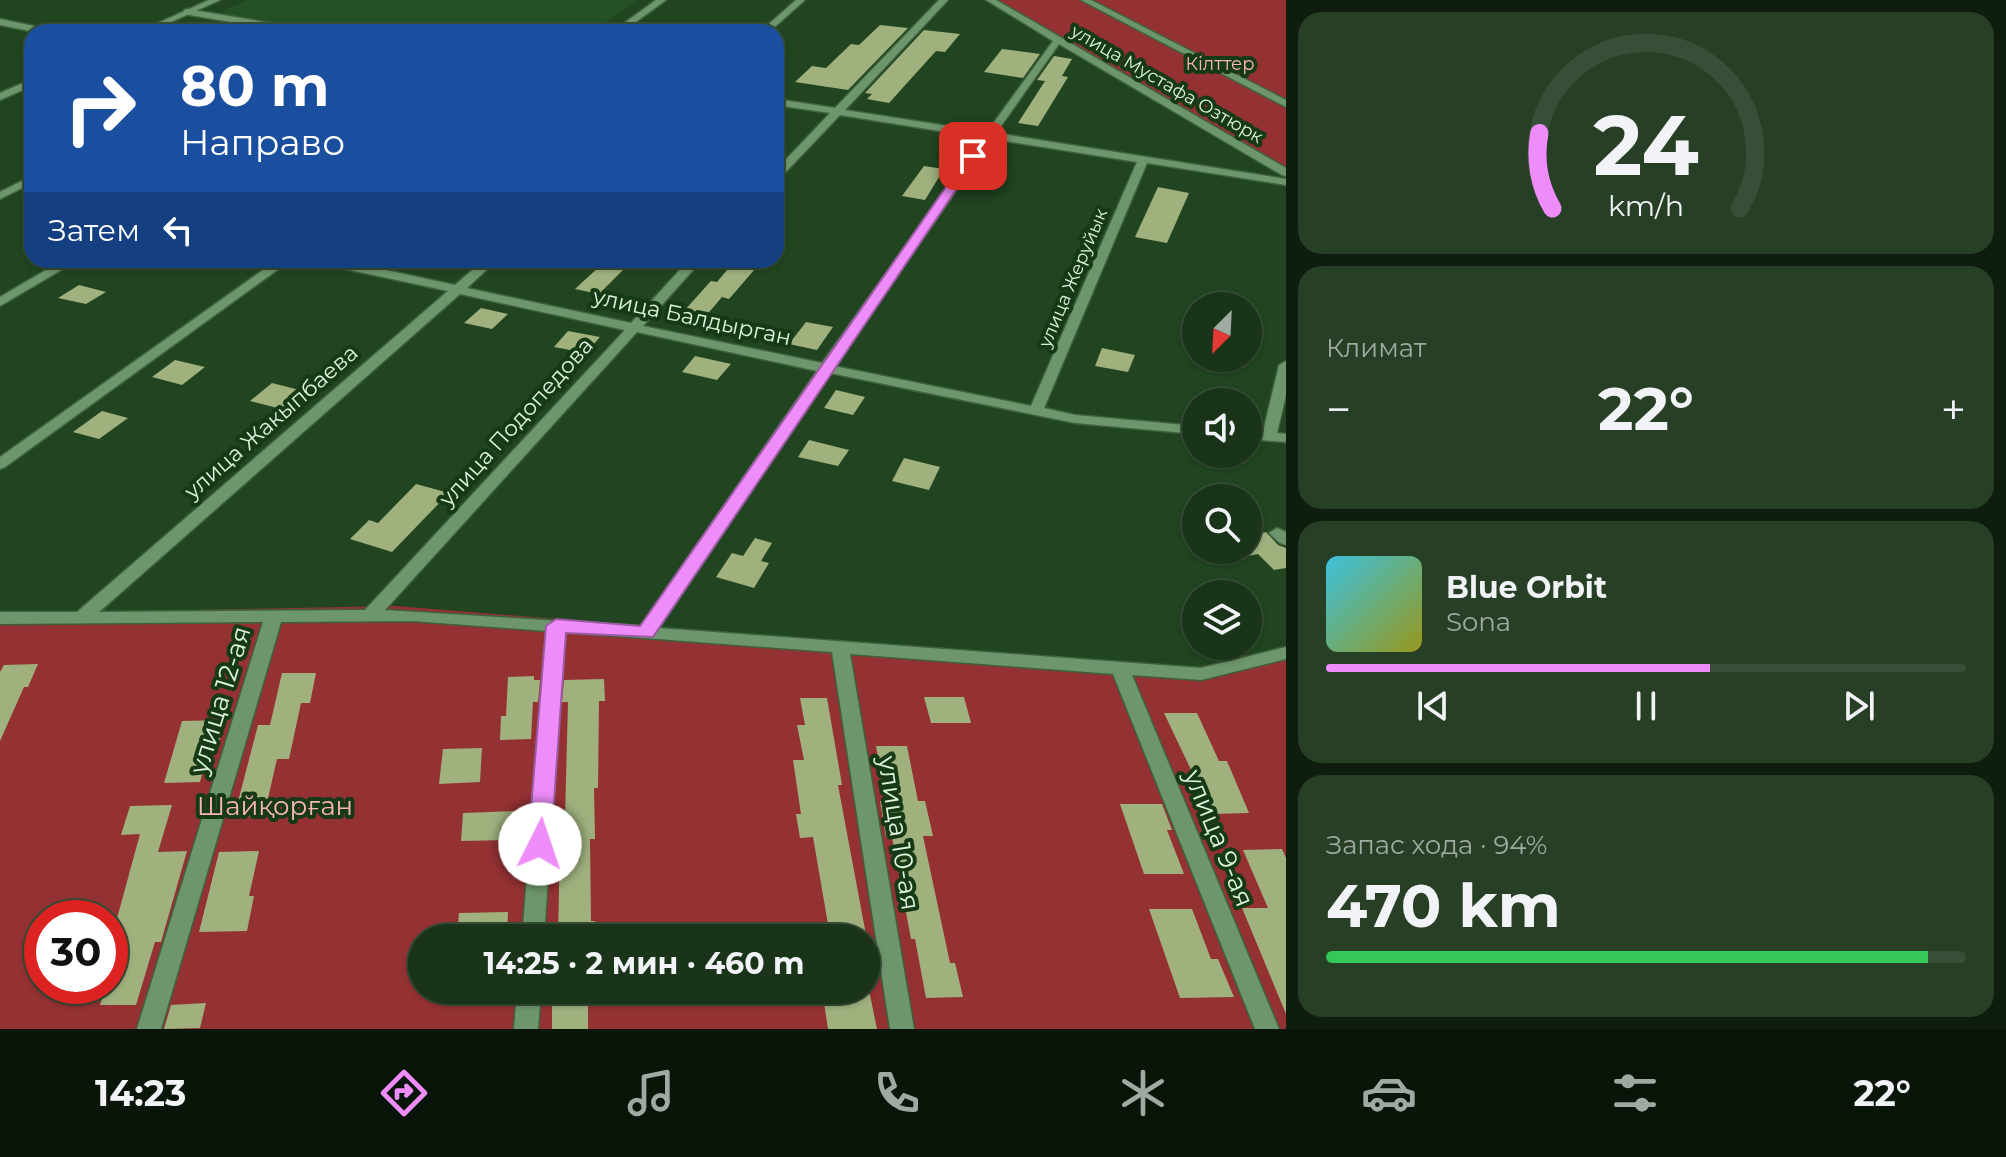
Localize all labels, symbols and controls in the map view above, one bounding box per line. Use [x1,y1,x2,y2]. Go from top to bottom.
street label: улица Мустафа Озтюрк [1066,19,1267,148]
text: 80 m [180,52,330,120]
park label: Кілттер [1185,53,1255,75]
icon: right [48,56,152,160]
text: 24 [1593,94,1699,196]
text: Направо [180,120,345,164]
pin [939,122,1007,190]
icon: arrive [951,134,995,178]
text: km/h [1608,188,1684,223]
street label: улица Жеруйык [1033,205,1112,352]
icon: left [156,208,200,252]
text: Затем [48,212,140,249]
street label: улица Балдырган [589,283,794,351]
north arrow [1182,292,1262,372]
map controls [1182,292,1262,660]
street label: улица Подопедова [433,332,599,513]
text: Климат [1326,332,1426,364]
street label: улица Жакыпбаева [178,339,363,505]
text: 22° [1598,372,1694,445]
text: − [1326,382,1351,436]
text: + [1941,382,1966,436]
button: sound [1182,388,1262,468]
button: search [1182,484,1262,564]
text: Blue Orbit [1446,569,1607,606]
button: layers [1182,580,1262,660]
text: Sona [1446,606,1511,638]
street label: улица 12-ая [182,622,258,779]
icon: previous [1411,684,1455,728]
icon: pause [1624,684,1668,728]
icon: next [1837,684,1881,728]
street label: улица 10-ая [871,753,927,912]
street label: улица 9-ая [1177,764,1261,911]
park label: Шайқорған [197,790,353,822]
position arrow [498,802,582,886]
text: Запас хода · 94% [1326,829,1547,861]
text: 470 km [1326,869,1561,942]
speed limit sign: 30 [24,900,128,1004]
text: 14:25 · 2 мин · 460 m [483,945,805,982]
icon: directions [376,1065,432,1121]
icon: music [623,1065,679,1121]
icon: phone [869,1065,925,1121]
icon: climate [1115,1065,1171,1121]
icon: car [1361,1065,1417,1121]
icon: filters [1607,1065,1663,1121]
text: 14:23 [95,1071,186,1115]
text: 22° [1853,1071,1911,1115]

